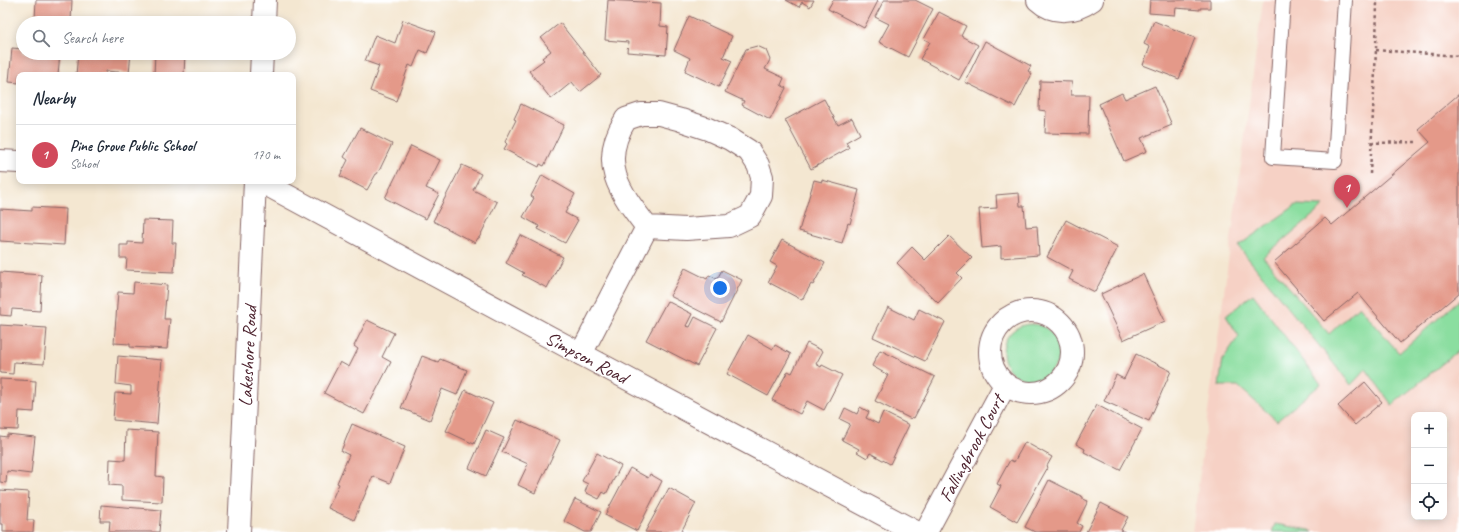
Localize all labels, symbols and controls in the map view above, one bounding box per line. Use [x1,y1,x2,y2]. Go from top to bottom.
search box [16,16,296,60]
icon: search [30,27,52,49]
text: Search here [62,29,123,48]
text: Nearby [32,88,75,109]
text: Pine Grove Public School [70,137,195,156]
text: 1 [42,147,48,163]
text: 170 m [252,147,280,163]
text: School [70,156,98,172]
pin: 1 [1334,175,1360,208]
your location [710,278,730,298]
street label: Lakeshore Road [233,302,263,407]
street label: Simpson Road [541,326,635,391]
street label: Fallingbrook Court [934,389,1011,506]
map controls [1411,412,1447,520]
button: + [1411,412,1447,448]
button: − [1411,448,1447,484]
button: locate [1411,484,1447,520]

